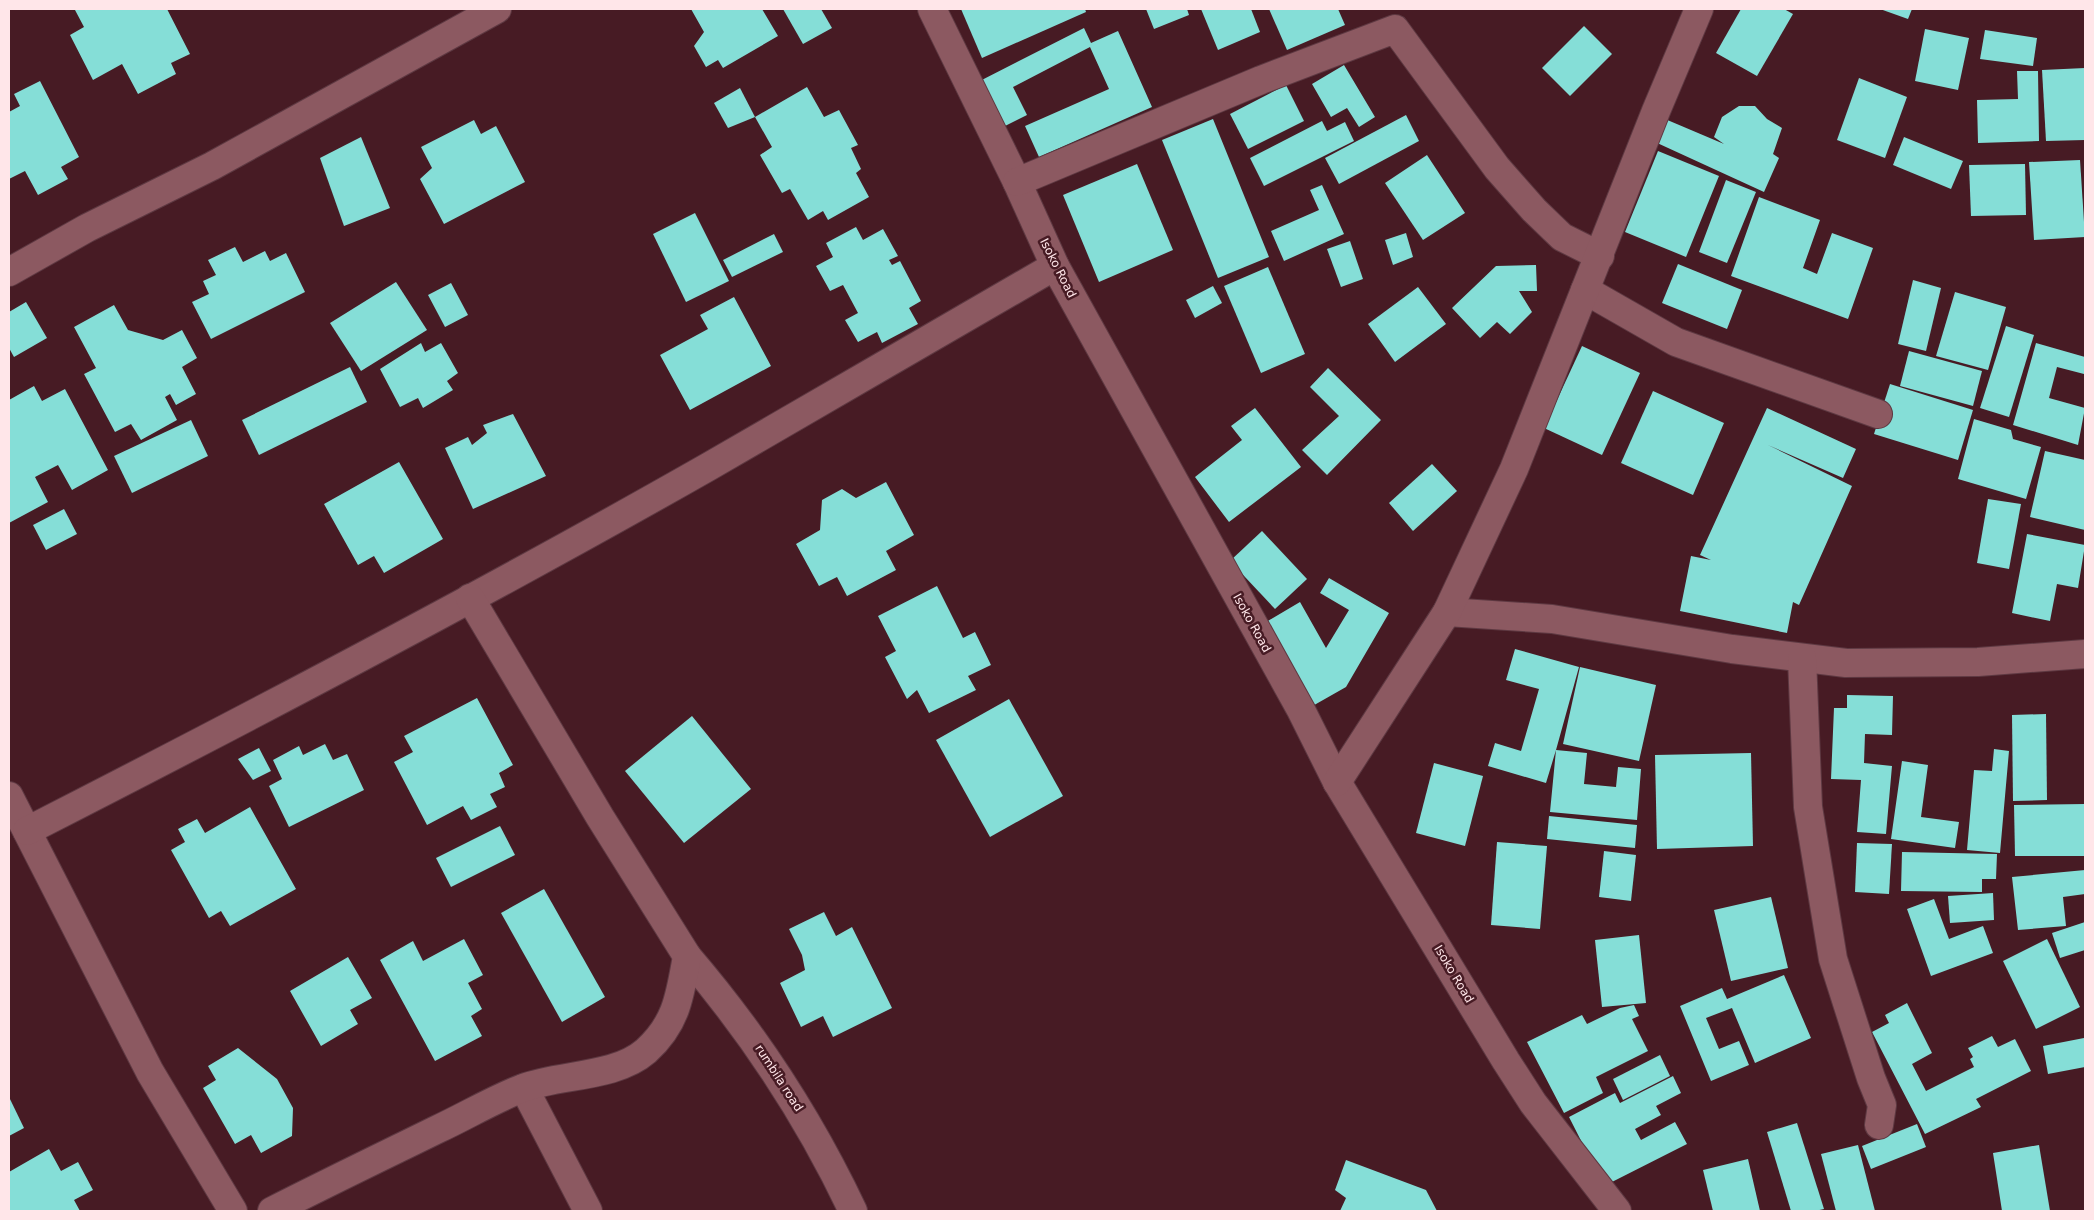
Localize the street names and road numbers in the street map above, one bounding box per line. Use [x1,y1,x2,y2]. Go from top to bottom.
street label: Isoko Road [1037,236,1079,300]
street label: Isoko Road [1230,591,1274,655]
street label: Isoko Road [1431,943,1477,1005]
street label: rumbila road [752,1042,806,1114]

